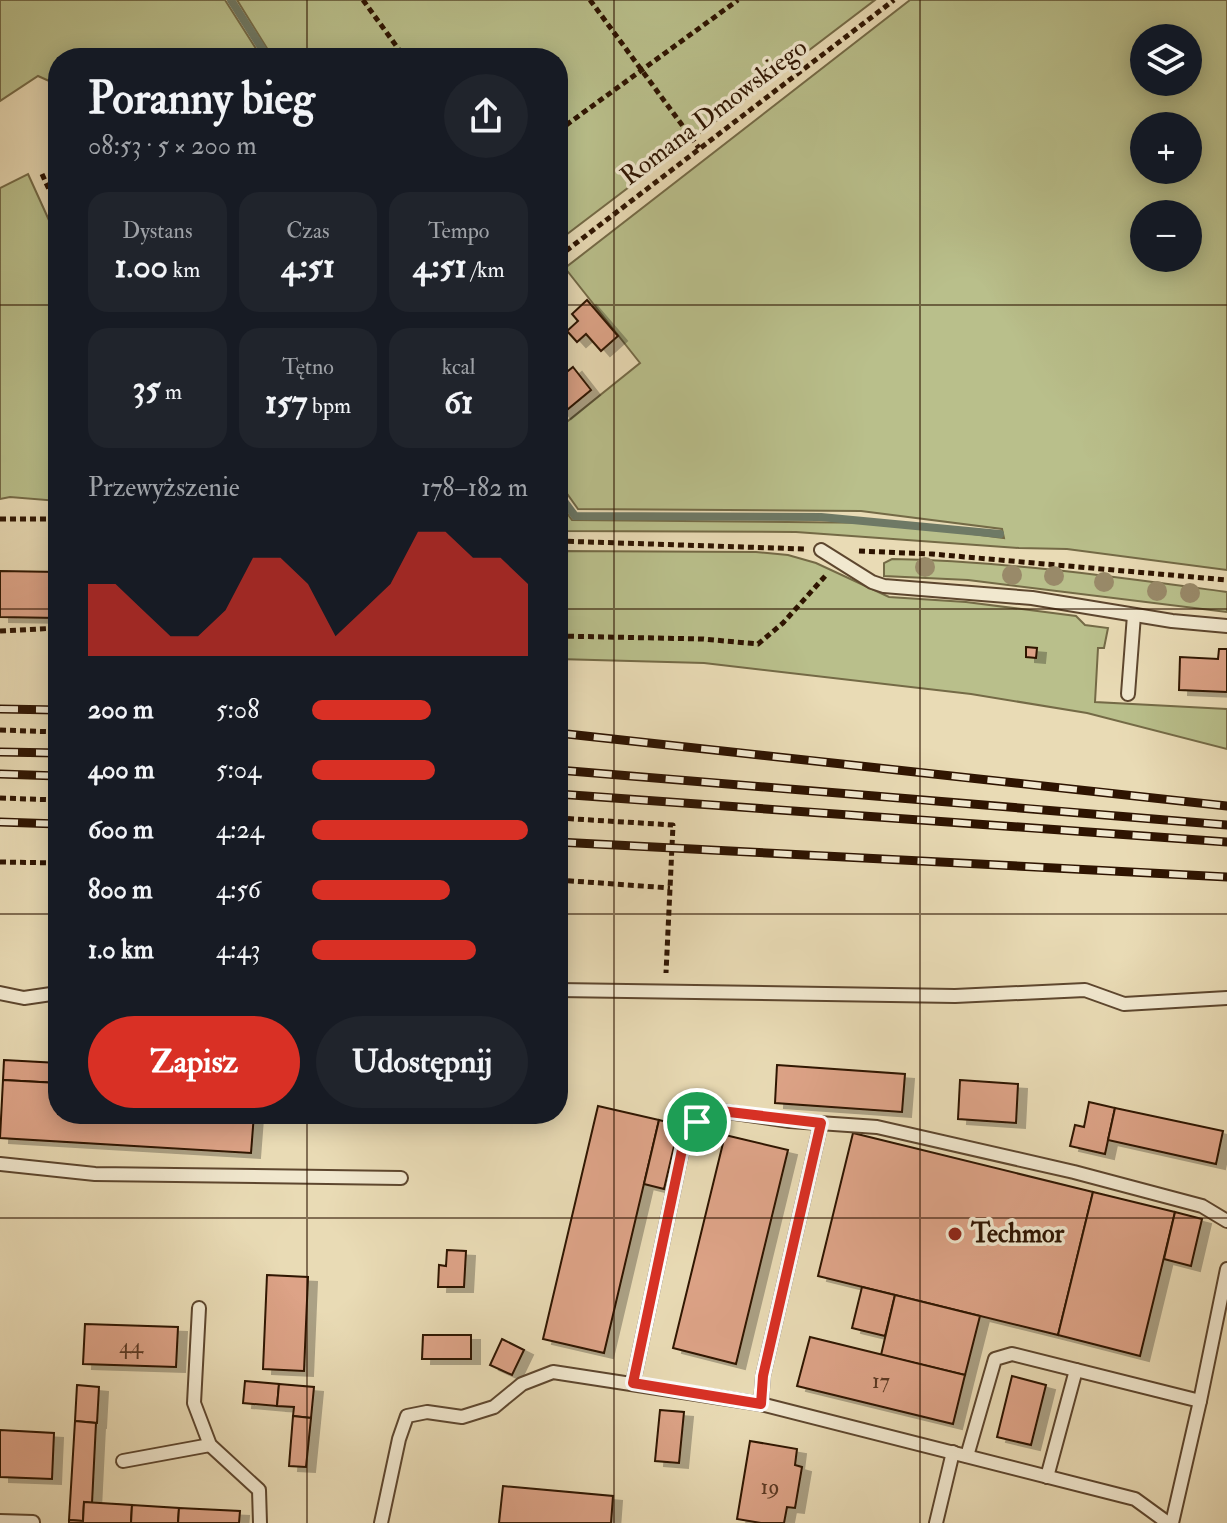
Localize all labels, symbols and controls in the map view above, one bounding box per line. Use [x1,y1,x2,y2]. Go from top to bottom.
map controls [1130,24,1202,272]
button: layers [1130,24,1202,96]
street label: Romana Dmowskiego [614,31,814,193]
text: Poranny bieg [88,72,315,127]
button: share [444,74,528,158]
button: + [1130,112,1202,184]
text: 08:53 · 5 × 200 m [88,130,257,162]
button: − [1130,200,1202,272]
text: Dystans [122,217,192,245]
text: Czas [286,217,330,245]
text: Tempo [428,217,489,245]
text: 1.00 [114,245,168,288]
text: 4:51 [281,245,335,288]
text: 4:51 [413,245,467,288]
text: km [168,256,200,284]
text: /km [467,256,505,284]
text: Tętno [282,353,334,381]
text: kcal [442,353,476,381]
text: 35 [132,367,160,410]
text: m [160,378,182,406]
text: 157 [265,381,307,424]
text: 61 [444,381,473,424]
text: bpm [307,392,351,420]
text: Przewyższenie [88,472,240,504]
text: 178–182 m [421,472,528,504]
text: 200 m [88,694,153,726]
text: 5:08 [216,694,259,726]
text: 400 m [88,754,154,786]
text: 5:04 [216,754,261,786]
text: 600 m [88,814,153,846]
text: 4:24 [216,814,264,846]
text: 800 m [88,874,153,906]
text: 4:56 [216,874,261,906]
text: 1.0 km [88,934,154,966]
text: 4:43 [216,934,260,966]
button: Zapisz [88,1016,300,1108]
button: Udostępnij [316,1016,528,1108]
pin [663,1088,731,1156]
icon: arrive [675,1100,719,1144]
place label: Techmor [970,1218,1065,1250]
marker: Techmor [946,1225,964,1243]
house number: 44 [119,1332,144,1360]
house number: 17 [872,1367,890,1395]
house number: 19 [760,1473,780,1501]

